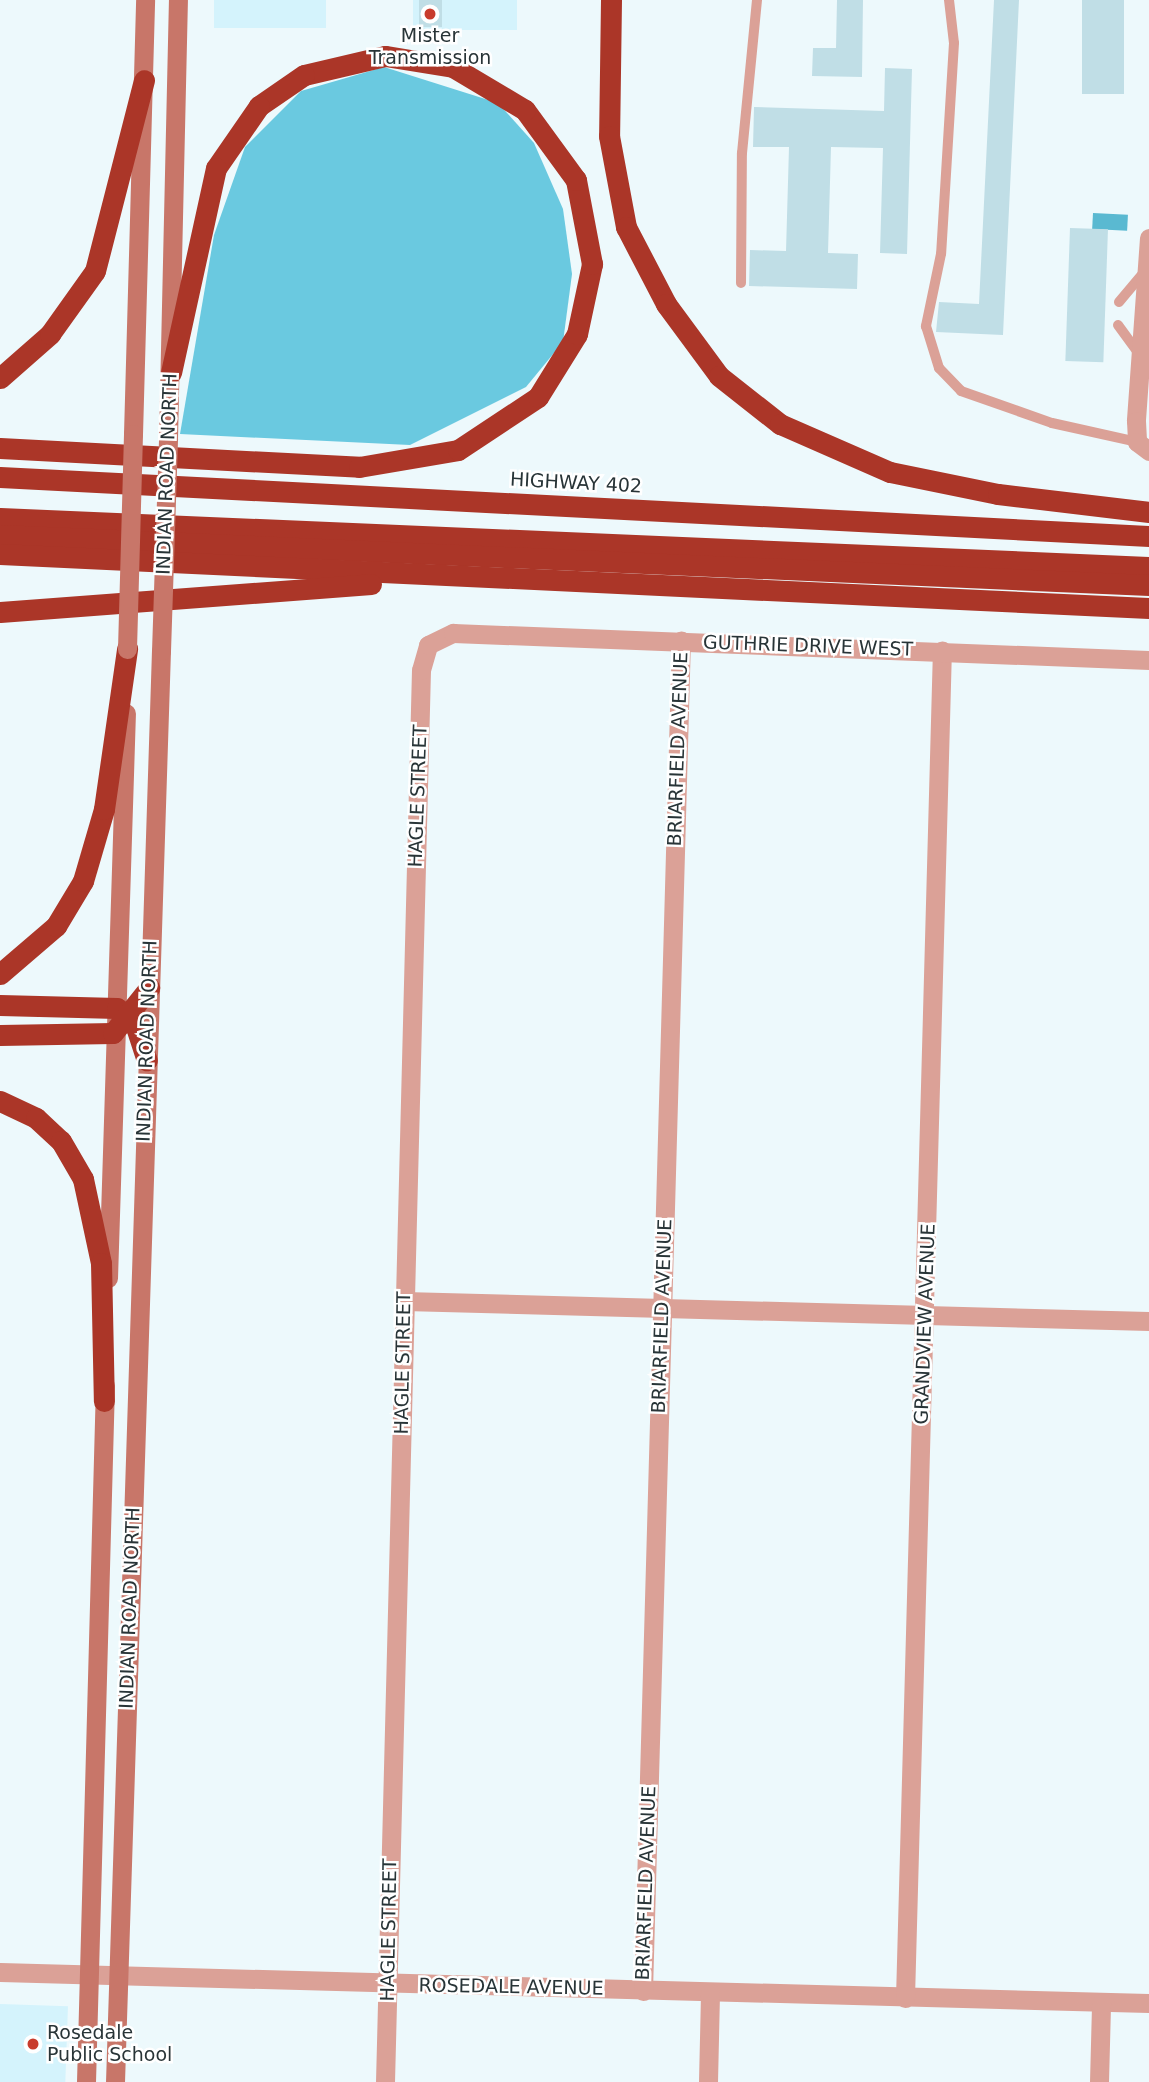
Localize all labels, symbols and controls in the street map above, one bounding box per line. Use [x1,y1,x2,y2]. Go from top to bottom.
marker: Mister Transmission [422,6,438,22]
place label: Mister Transmission [369,25,491,69]
street label: INDIAN ROAD NORTH [152,373,182,575]
street label: HIGHWAY 402 [509,468,643,498]
street label: GUTHRIE DRIVE WEST [703,631,913,661]
street label: BRIARFIELD AVENUE [663,651,693,847]
street label: HAGLE STREET [404,724,432,868]
street label: INDIAN ROAD NORTH [132,940,162,1142]
street label: BRIARFIELD AVENUE [647,1218,677,1414]
street label: GRANDVIEW AVENUE [910,1223,940,1425]
street label: HAGLE STREET [390,1291,416,1435]
street label: INDIAN ROAD NORTH [115,1507,145,1709]
street label: BRIARFIELD AVENUE [631,1785,661,1981]
street label: HAGLE STREET [376,1858,402,2002]
street label: ROSEDALE AVENUE [418,1974,604,2000]
place label: Rosedale Public School [47,2022,172,2066]
marker: Rosedale Public School [25,2036,41,2052]

